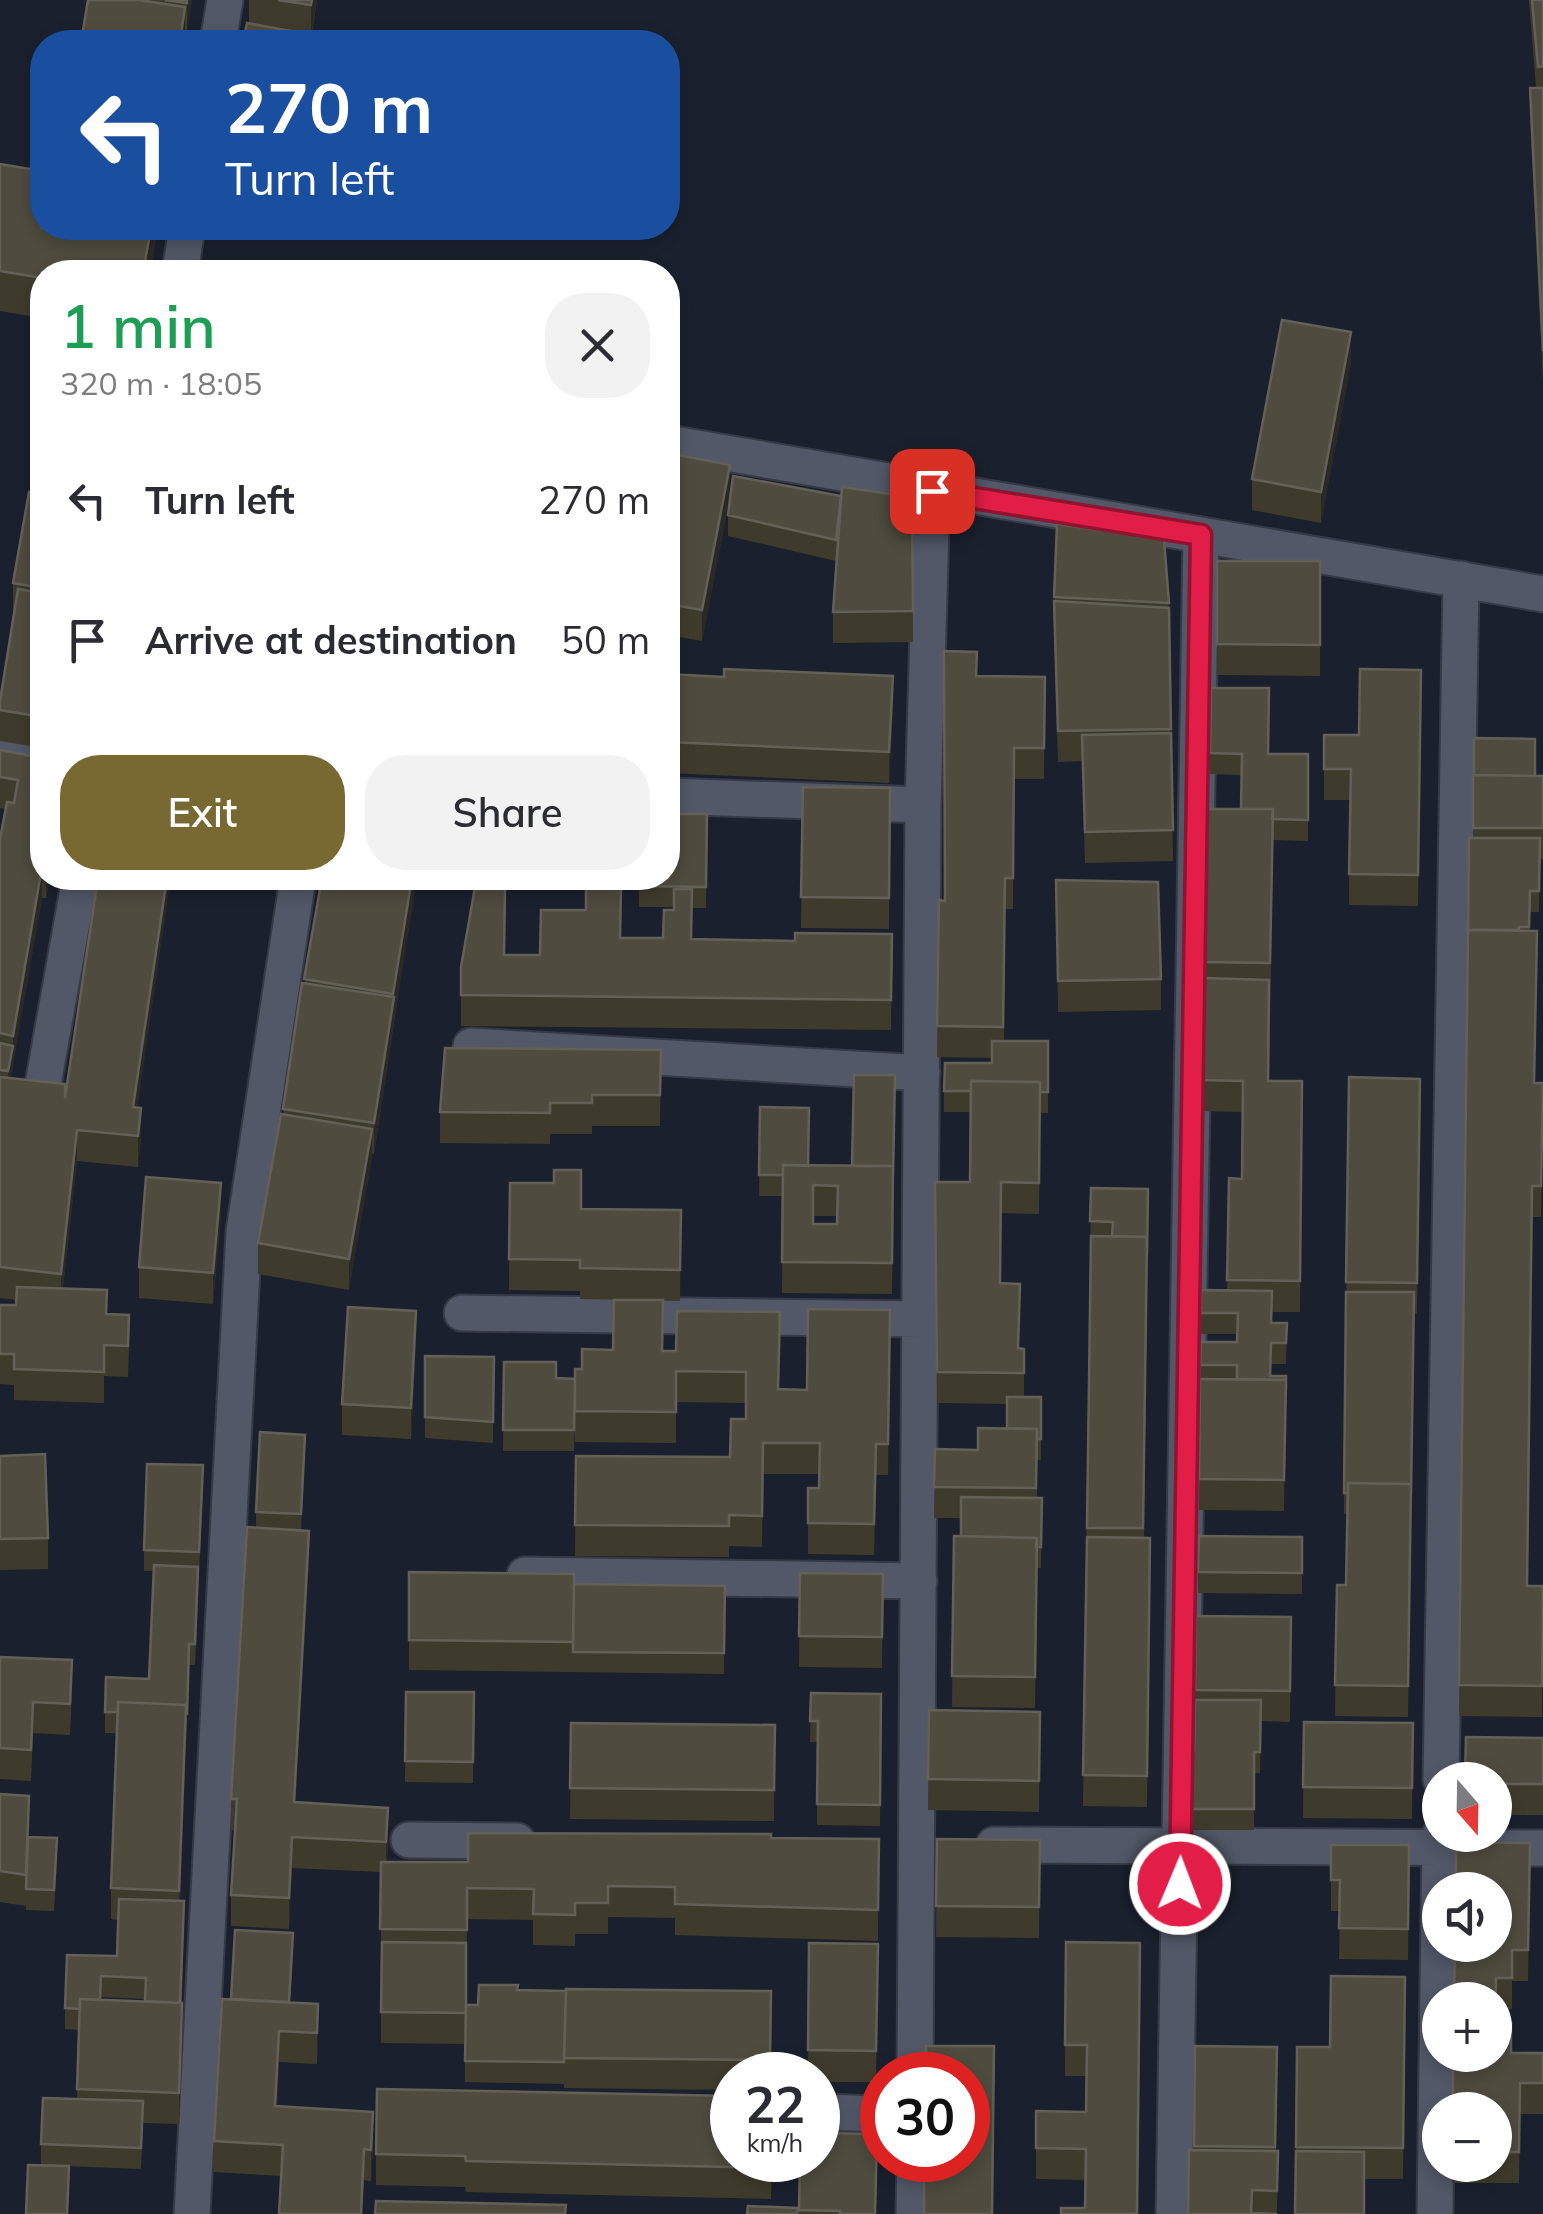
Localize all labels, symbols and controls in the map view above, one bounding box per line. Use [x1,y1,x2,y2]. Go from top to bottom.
text: 270 m [225,63,433,151]
icon: left [60,70,190,200]
text: Turn left [225,150,394,206]
text: 1 min [60,288,216,363]
button: close [545,293,650,398]
text: 320 m · 18:05 [60,363,262,403]
pin [890,449,975,534]
icon: arrive [905,464,960,519]
icon: left [60,473,115,528]
text: Turn left [145,476,295,524]
text: 270 m [538,476,650,524]
icon: arrive [60,613,115,668]
text: Arrive at destination [145,616,517,664]
text: 50 m [561,616,650,664]
button: Exit [60,755,345,870]
button: Share [365,755,650,870]
north arrow [1422,1762,1512,1852]
map controls [1422,1762,1512,2182]
position arrow [1128,1832,1232,1936]
button: sound [1422,1872,1512,1962]
button: + [1422,1982,1512,2072]
speed limit sign: 30 [860,2052,990,2182]
text: 22 [745,2073,805,2136]
button: − [1422,2092,1512,2182]
text: km/h [747,2127,803,2158]

